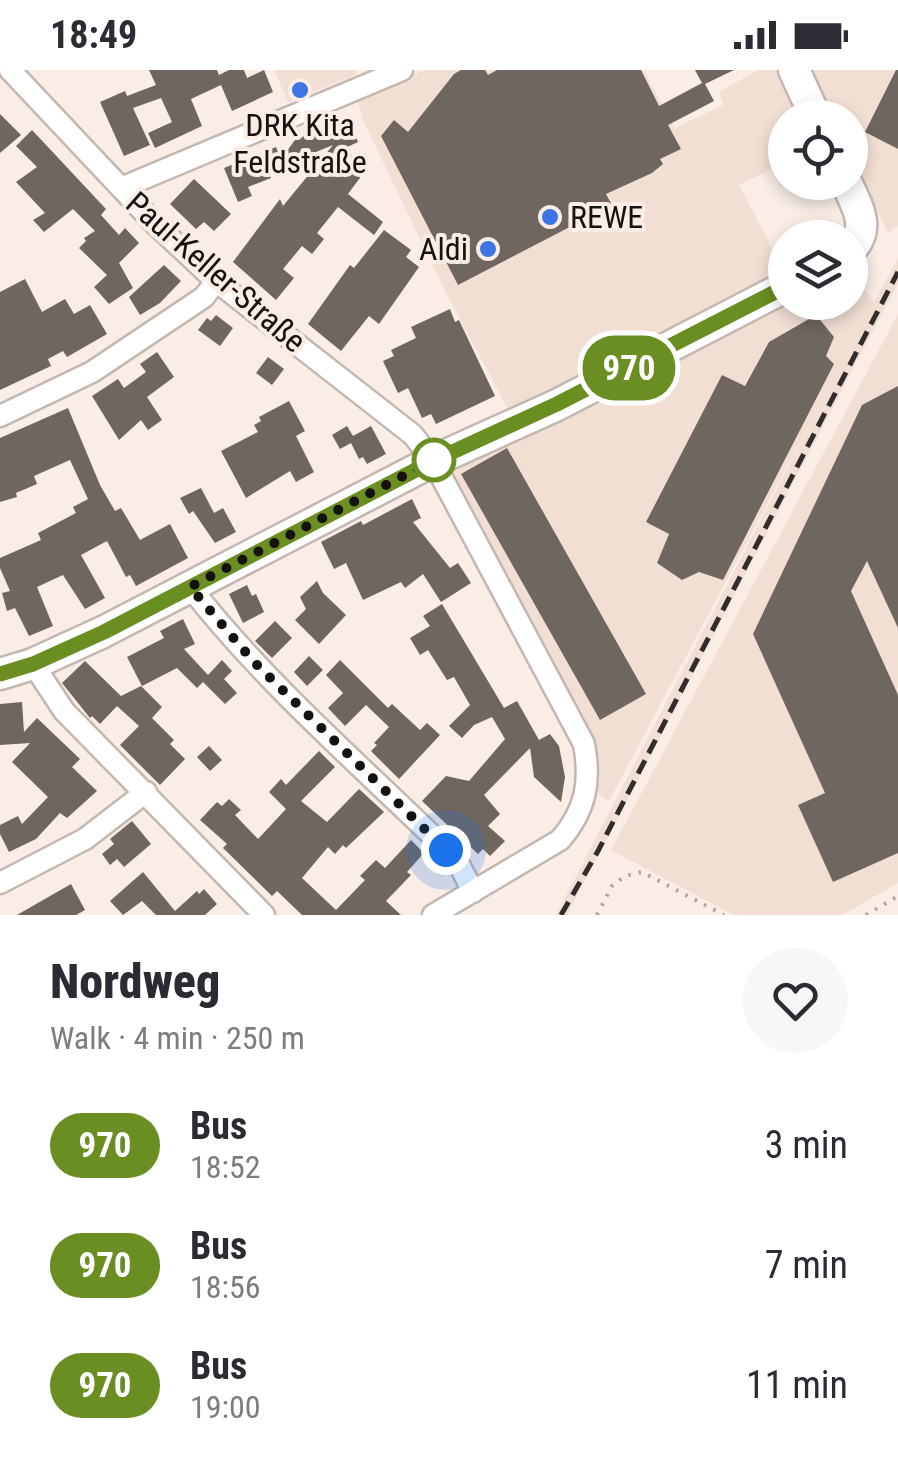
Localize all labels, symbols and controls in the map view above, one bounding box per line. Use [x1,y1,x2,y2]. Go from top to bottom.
text: 18:49 [50,13,137,57]
marker: DRK Kita Feldstraße [289,79,311,101]
map controls [768,100,868,320]
button: locate [768,100,868,200]
place label: DRK Kita Feldstraße [233,106,367,181]
street label: Paul-Keller-Straße [119,184,313,360]
place label: REWE [570,198,643,236]
marker: REWE [539,206,561,228]
button: layers [768,220,868,320]
place label: Aldi [419,230,468,268]
marker: Aldi [477,238,499,260]
line badge: 970 [572,336,686,400]
text: 970 [602,348,656,389]
unlabelled marker [413,439,455,481]
your location [421,825,471,875]
button: heart [743,948,848,1053]
text: Nordweg [50,953,220,1010]
text: Walk · 4 min · 250 m [50,1019,305,1057]
text: Bus [190,1104,247,1148]
text: 3 min [765,1123,848,1167]
text: 970 [78,1125,132,1166]
text: 18:52 [190,1148,261,1186]
text: Bus [190,1224,247,1268]
text: 7 min [765,1243,848,1287]
text: 970 [78,1245,132,1286]
text: 18:56 [190,1268,261,1306]
text: Bus [190,1344,247,1388]
text: 11 min [746,1363,848,1407]
text: 970 [78,1365,132,1406]
text: 19:00 [190,1388,261,1426]

